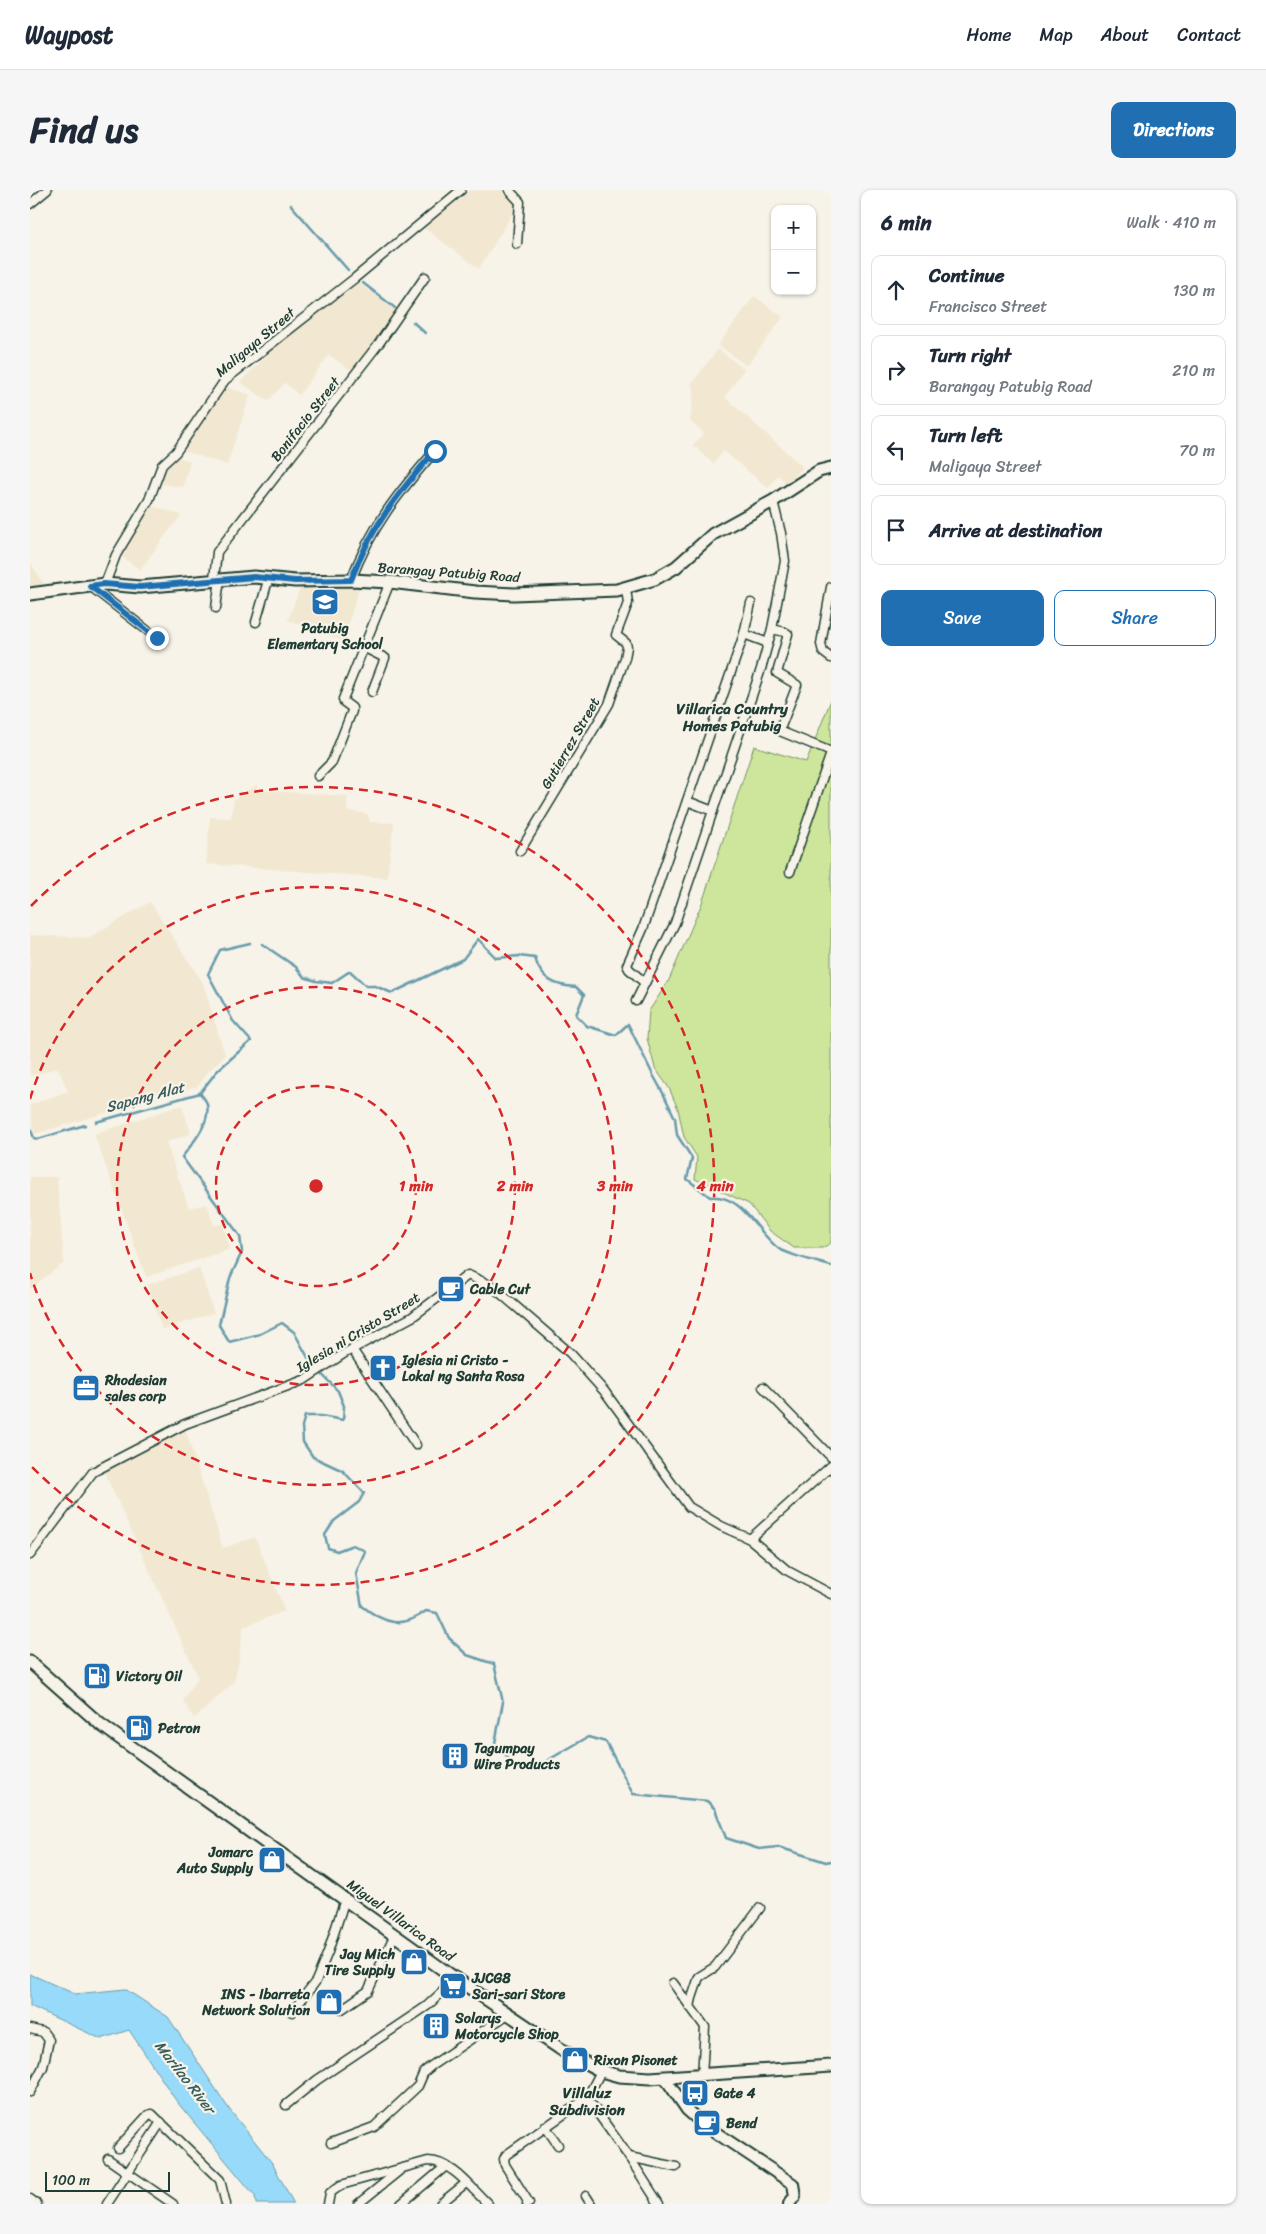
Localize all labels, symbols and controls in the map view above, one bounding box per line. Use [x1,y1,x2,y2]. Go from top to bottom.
text: Waypost [25,14,113,56]
text: Home [967,19,1012,51]
text: Map [1040,19,1073,51]
text: About [1101,19,1149,51]
text: Contact [1177,19,1241,51]
text: Find us [30,99,138,161]
button: Directions [1111,102,1236,158]
text: 6 min [881,204,932,242]
map controls [771,205,816,295]
button: + [771,205,816,250]
text: Walk · 410 m [1127,208,1216,237]
button: − [771,250,816,295]
text: Continue [929,259,1005,292]
icon: ahead [882,276,910,304]
text: 130 m [1173,276,1215,305]
text: Francisco Street [929,292,1047,321]
street label: Maligaya Street [210,300,302,384]
text: Turn right [929,339,1011,372]
icon: right [882,356,910,384]
text: 210 m [1172,356,1215,385]
street label: Bonifacio Street [264,370,348,467]
text: Barangay Patubig Road [929,372,1092,401]
text: Turn left [929,419,1002,452]
icon: left [882,436,910,464]
text: 70 m [1179,436,1215,465]
route start [424,440,447,463]
text: Maligaya Street [929,452,1042,481]
text: Arrive at destination [929,514,1102,547]
icon: arrive [882,516,910,544]
street label: Barangay Patubig Road [377,555,522,590]
school or university icon: Patubig Elementary School [310,587,340,617]
button: Save [881,590,1044,646]
button: Share [1054,590,1216,646]
place label: Patubig Elementary School [267,616,384,657]
route end [146,627,169,650]
street label: Gutierrez Street [534,693,607,794]
district label: Villarica Country Homes Patubig [676,696,789,739]
water label: Sapang Alat [103,1074,188,1120]
text: 1 min [399,1173,434,1199]
text: 2 min [496,1173,534,1199]
text: 3 min [596,1173,634,1199]
text: 4 min [695,1173,734,1199]
centre of rings [307,1177,325,1195]
cafe icon: Cable Cut [436,1274,466,1304]
place label: Cable Cut [469,1277,532,1302]
street label: Iglesia ni Cristo Street [291,1285,425,1380]
place label: Iglesia ni Cristo - Lokal ng Santa Rosa [401,1348,525,1389]
church icon: Iglesia ni Cristo - Lokal ng Santa Rosa [368,1353,398,1383]
place label: Rhodesian sales corp [104,1368,167,1409]
office icon: Rhodesian sales corp [71,1373,101,1403]
fuel station icon: Victory Oil [82,1661,112,1691]
place label: Victory Oil [116,1664,183,1689]
fuel station icon: Petron [124,1713,154,1743]
place label: Petron [158,1716,201,1741]
place label: Tagumpay Wire Products [474,1736,560,1777]
building icon: Tagumpay Wire Products [440,1741,470,1771]
place label: Jomarc Auto Supply [176,1840,254,1881]
shop icon: Jomarc Auto Supply [257,1845,287,1875]
street label: Miguel Villarica Road [341,1872,461,1969]
place label: Jay Mich Tire Supply [324,1942,396,1983]
shop icon: Jay Mich Tire Supply [399,1947,429,1977]
place label: JJCG8 Sari-sari Store [471,1966,565,2007]
supermarket icon: JJCG8 Sari-sari Store [438,1971,468,2001]
place label: INS - Ibarreta Network Solution [201,1982,311,2023]
shop icon: INS - Ibarreta Network Solution [314,1987,344,2017]
place label: Solarys Motorcycle Shop [454,2006,559,2047]
building icon: Solarys Motorcycle Shop [421,2011,451,2041]
water label: Marilao River [148,2035,224,2122]
shop icon: Rixon Pisonet [560,2045,590,2075]
place label: Rixon Pisonet [593,2048,678,2073]
bus stop icon: Gate 4 [680,2078,710,2108]
district label: Villaluz Subdivision [548,2080,626,2123]
place label: Gate 4 [713,2081,756,2106]
cafe icon: Bend [692,2108,722,2138]
place label: Bend [726,2111,759,2136]
text: 100 m [52,2168,90,2193]
scale bar [45,2169,170,2192]

